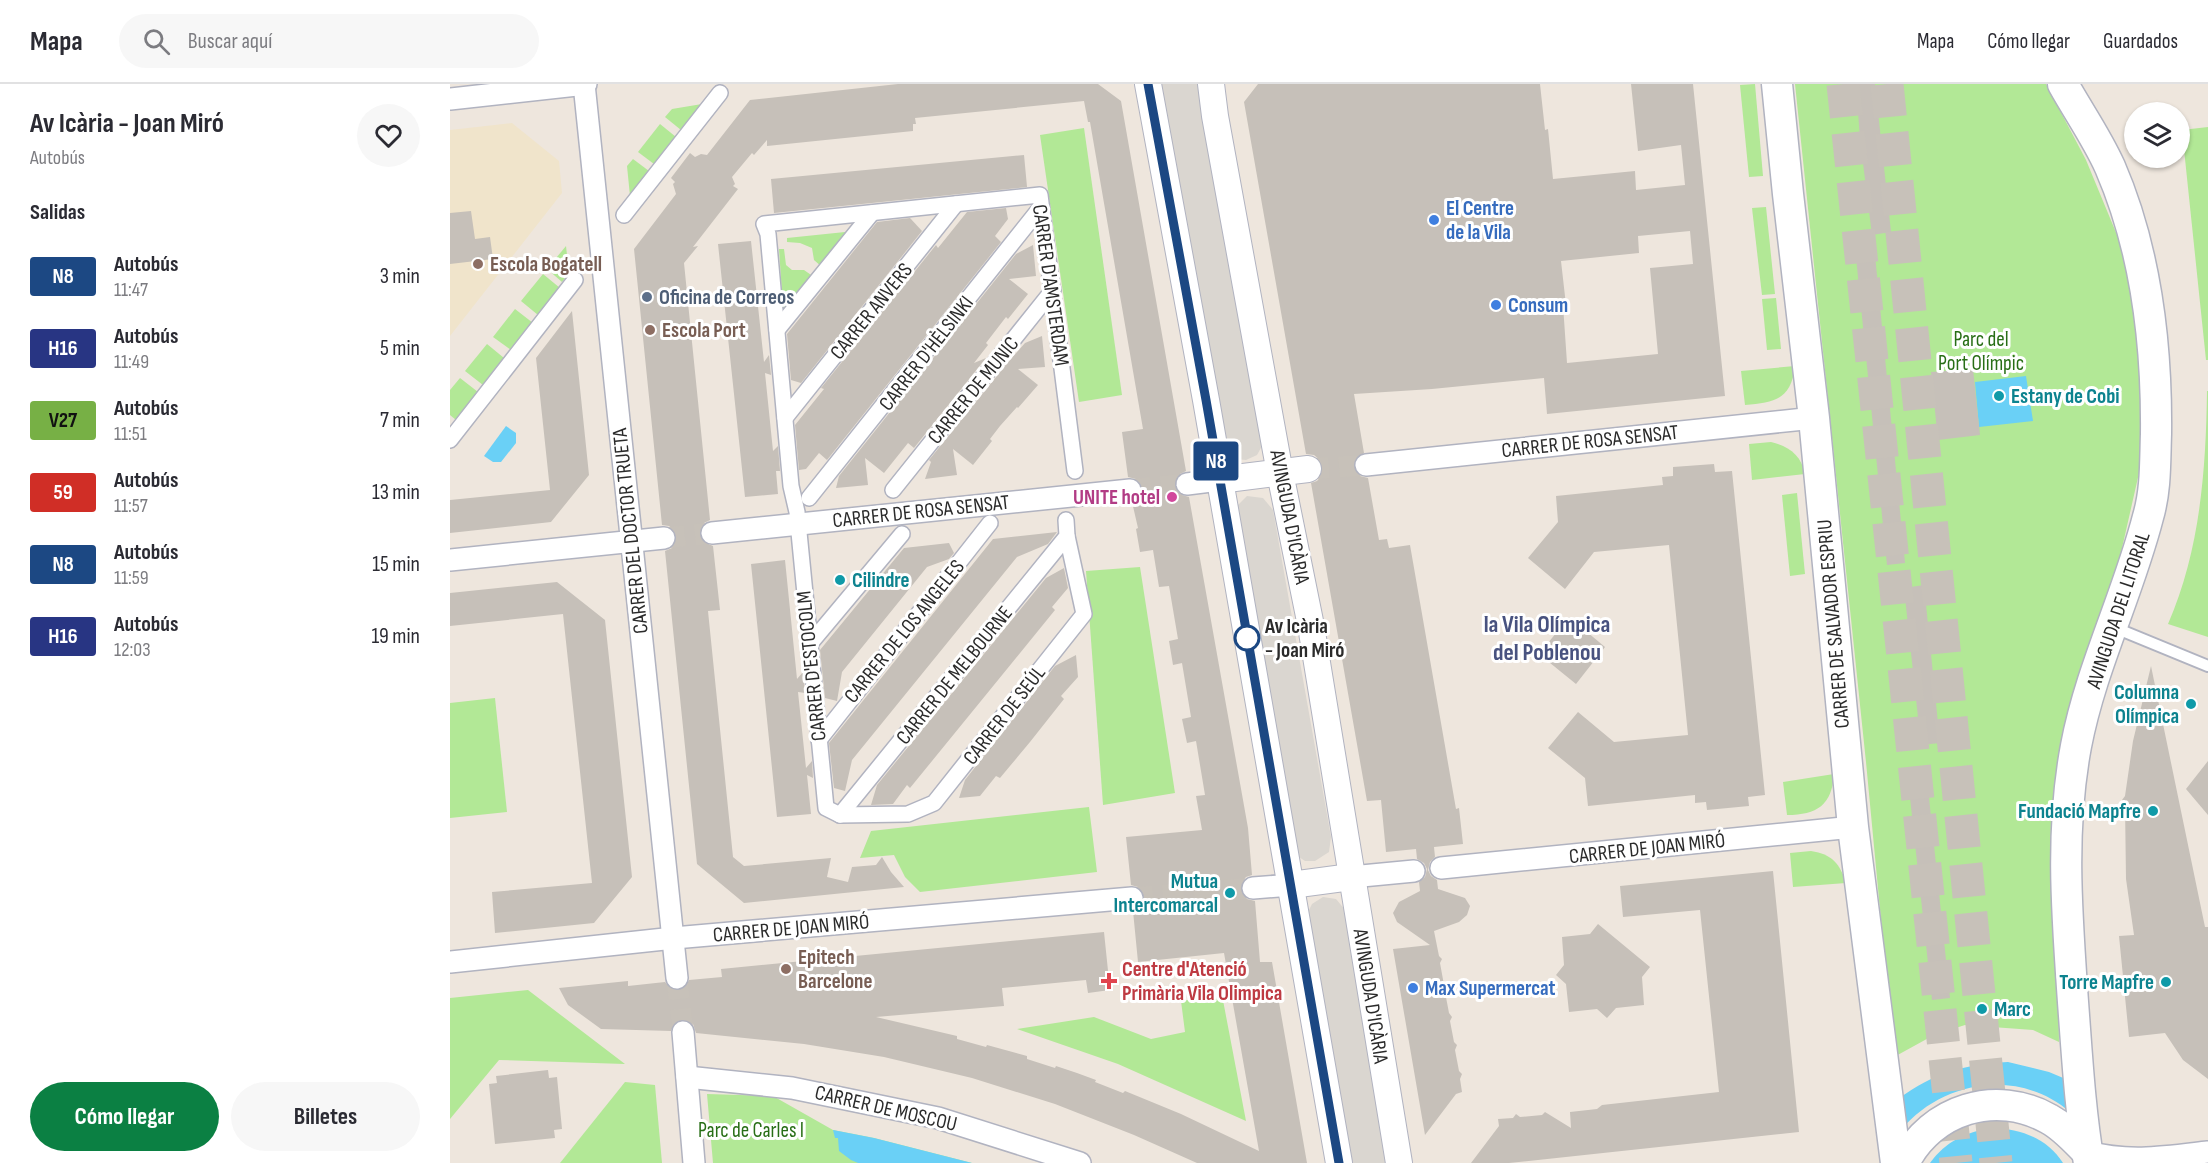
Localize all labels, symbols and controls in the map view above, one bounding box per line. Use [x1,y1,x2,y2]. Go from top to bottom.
search box [119,14,539,68]
text: Mapa [30,25,83,58]
icon: search [140,25,173,58]
text: Buscar aquí [188,28,272,55]
text: Mapa [1917,29,1954,54]
text: Cómo llegar [1987,29,2070,54]
text: Guardados [2103,29,2178,54]
map controls [2124,102,2190,168]
button: layers [2124,102,2190,168]
button: heart [357,104,420,167]
text: Av Icària - Joan Miró [30,107,224,140]
text: Autobús [30,146,85,170]
place label: El Centre de la Vila [1446,196,1514,245]
text: Salidas [30,199,85,226]
street label: CARRER D'AMSTERDAM [1027,203,1074,367]
marker: El Centre de la Vila [1427,213,1441,227]
text: Autobús [114,251,178,278]
place label: Escola Bogatell [490,252,602,277]
marker: Escola Bogatell [471,257,485,271]
street label: CARRER ANVERS [825,258,918,365]
text: 3 min [380,263,420,290]
text: N8 [52,264,74,289]
text: 11:47 [114,278,148,302]
place label: Oficina de Correos [659,285,794,310]
marker: Oficina de Correos [640,290,654,304]
street label: CARRER D'HÈLSINKI [874,291,979,416]
place label: Consum [1508,293,1568,318]
marker: Consum [1489,298,1503,312]
place label: Escola Port [662,318,746,343]
text: Autobús [114,323,178,350]
marker: Escola Port [643,323,657,337]
park label: Parc del Port Olímpic [1938,327,2024,376]
street label: CARRER DE MUNIC [923,332,1024,449]
text: 5 min [380,335,420,362]
text: H16 [48,336,78,361]
text: 11:49 [114,350,149,374]
place label: Estany de Cobi [2011,384,2120,409]
marker: Estany de Cobi [1992,389,2006,403]
text: Autobús [114,395,178,422]
text: 7 min [380,407,420,434]
text: V27 [49,408,77,433]
street label: CARRER DE ROSA SENSAT [1500,420,1680,463]
text: 11:51 [114,422,147,446]
street label: CARRER DEL DOCTOR TRUETA [607,426,654,635]
line badge: N8 [1189,442,1243,481]
street label: AVINGUDA D'ICÀRIA [1264,447,1315,587]
text: N8 [1205,449,1227,474]
text: Autobús [114,467,178,494]
text: 13 min [372,479,420,506]
text: 59 [53,480,73,505]
place label: UNITE hotel [1073,485,1160,510]
street label: CARRER DE ROSA SENSAT [831,490,1011,533]
marker: UNITE hotel [1165,490,1179,504]
text: 11:57 [114,494,148,518]
street label: CARRER DE SALVADOR ESPRIU [1812,518,1855,729]
street label: AVINGUDA DEL LITORAL [2081,529,2156,692]
text: Autobús [114,539,178,566]
text: 15 min [372,551,420,578]
text: N8 [52,552,74,577]
street label: CARRER DE LOS ANGELES [839,555,970,708]
text: 11:59 [114,566,149,590]
place label: Cilindre [852,568,910,593]
marker: Cilindre [833,573,847,587]
street label: CARRER D'ESTOCOLM [791,590,832,742]
street label: CARRER DE MELBOURNE [891,601,1018,750]
district label: la Vila Olímpica del Poblenou [1484,610,1610,667]
text: Autobús [114,611,178,638]
place label: Av Icària - Joan Miró [1264,614,1344,663]
text: 19 min [371,623,420,650]
text: H16 [48,624,78,649]
marker: Av Icària - Joan Miró [1234,625,1260,651]
text: 12:03 [114,638,151,662]
street label: CARRER DE SEÚL [958,661,1051,770]
place label: Columna Olímpica [2114,680,2179,729]
marker: Columna Olímpica [2184,697,2198,711]
place label: Fundació Mapfre [2018,799,2141,824]
marker: Fundació Mapfre [2146,804,2160,818]
street label: CARRER DE JOAN MIRÓ [1568,828,1726,869]
place label: Mutua Intercomarcal [1114,869,1218,918]
marker: Mutua Intercomarcal [1223,886,1237,900]
street label: CARRER DE JOAN MIRÓ [712,909,870,948]
street label: AVINGUDA D'ICÀRIA [1347,926,1394,1066]
place label: Epitech Barcelone [798,945,872,994]
place label: Centre d'Atenció Primària Vila Olimpica [1122,957,1282,1006]
marker: Epitech Barcelone [779,962,793,976]
place label: Torre Mapfre [2059,970,2154,995]
marker: Centre d'Atenció Primària Vila Olimpica [1100,972,1118,990]
marker: Torre Mapfre [2159,975,2173,989]
place label: Max Supermercat [1425,976,1556,1001]
marker: Max Supermercat [1406,981,1420,995]
place label: Marc [1994,997,2031,1022]
marker: Marc [1975,1002,1989,1016]
street label: CARRER DE MOSCOU [812,1080,959,1137]
button: Cómo llegar [30,1082,219,1151]
button: Billetes [231,1082,420,1151]
park label: Parc de Carles I [698,1118,804,1143]

